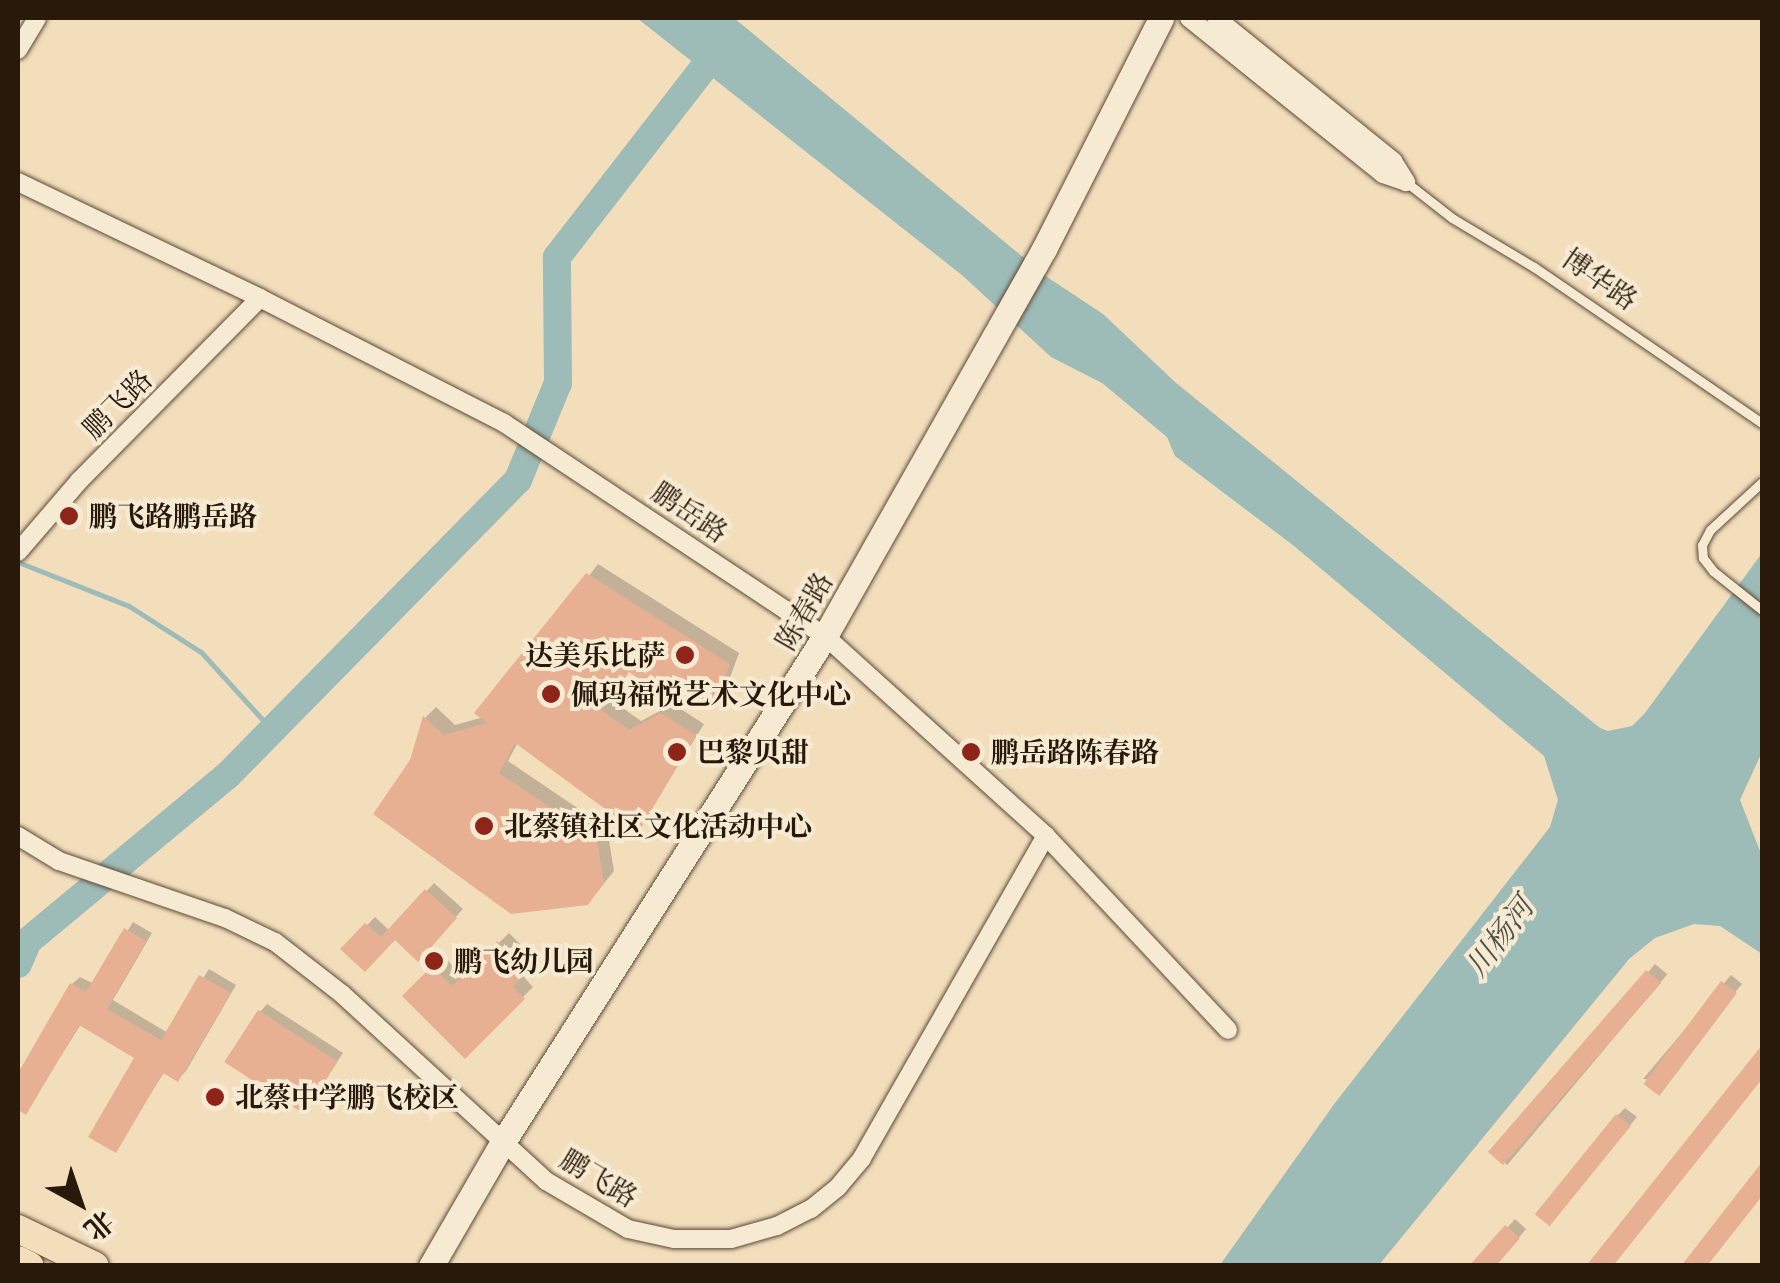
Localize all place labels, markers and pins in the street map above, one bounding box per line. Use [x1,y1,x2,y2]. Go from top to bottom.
place label: 鹏飞路鹏岳路 [89,499,257,533]
marker: 鹏飞路鹏岳路 [58,505,80,527]
place label: 达美乐比萨 [525,638,665,672]
marker: 达美乐比萨 [674,644,696,666]
place label: 佩玛福悦艺术文化中心 [571,677,851,711]
marker: 佩玛福悦艺术文化中心 [540,683,562,705]
place label: 巴黎贝甜 [697,735,809,769]
place label: 鹏岳路陈春路 [991,735,1159,769]
marker: 巴黎贝甜 [666,741,688,763]
marker: 鹏岳路陈春路 [960,741,982,763]
place label: 北蔡镇社区文化活动中心 [504,809,812,843]
marker: 北蔡镇社区文化活动中心 [473,815,495,837]
place label: 鹏飞幼儿园 [454,944,594,978]
marker: 鹏飞幼儿园 [423,950,445,972]
place label: 北蔡中学鹏飞校区 [235,1080,459,1114]
marker: 北蔡中学鹏飞校区 [204,1086,226,1108]

